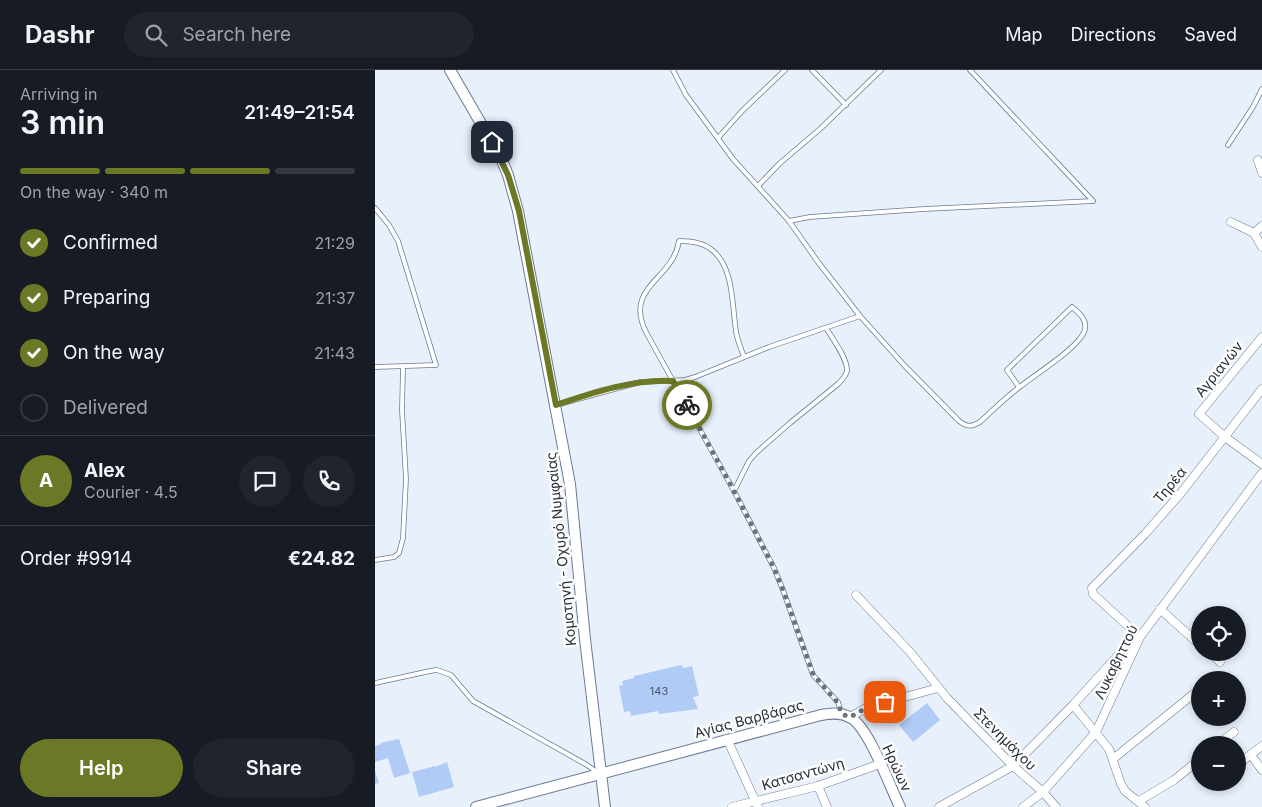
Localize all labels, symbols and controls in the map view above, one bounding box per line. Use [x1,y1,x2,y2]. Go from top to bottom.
search box [124,12,474,57]
text: Dashr [25,20,94,49]
icon: search [142,21,170,49]
text: Search here [182,23,291,46]
text: Map [1005,24,1043,45]
text: Directions [1071,24,1156,45]
text: Saved [1184,24,1237,45]
text: Arriving in [20,84,97,104]
text: 21:49–21:54 [244,101,355,124]
text: 3 min [20,103,105,142]
pin [471,121,513,163]
icon: home [478,128,506,156]
text: On the way · 340 m [20,182,168,202]
icon: check [20,229,48,257]
text: Confirmed [63,231,158,254]
text: 21:29 [314,233,355,253]
icon: check [20,284,48,312]
text: Preparing [63,286,150,309]
text: 21:37 [315,288,355,308]
street label: Αγριανών [1191,338,1246,400]
icon: check [20,339,48,367]
text: On the way [63,341,165,364]
text: 21:43 [314,343,355,363]
courier [662,380,712,430]
icon: bike [673,391,701,419]
text: Delivered [63,396,148,419]
street label: Κομοτηνή - Οχυρό Νυμφαίας [542,451,579,647]
button: chat [239,455,291,507]
button: phone [303,455,355,507]
text: Alex [84,459,125,482]
street label: Τηρέα [1150,463,1190,506]
text: A [39,469,53,492]
text: Courier · 4.5 [84,482,178,502]
text: Order #9914 [20,547,132,570]
text: €24.82 [288,547,355,570]
map controls [1191,606,1246,791]
button: locate [1191,606,1246,661]
street label: Λυκαβηττού [1090,622,1141,702]
button: + [1191,671,1246,726]
pin [864,681,906,723]
house number: 143 [650,684,668,698]
icon: bag [871,688,899,716]
street label: Αγίας Βαρβάρας [692,696,805,741]
street label: Στενημάχου [971,704,1040,773]
button: − [1191,736,1246,791]
button: Help [20,739,183,797]
button: Share [193,739,355,797]
street label: Ηρώων [879,742,916,794]
street label: Κατσαντώνη [760,754,846,793]

